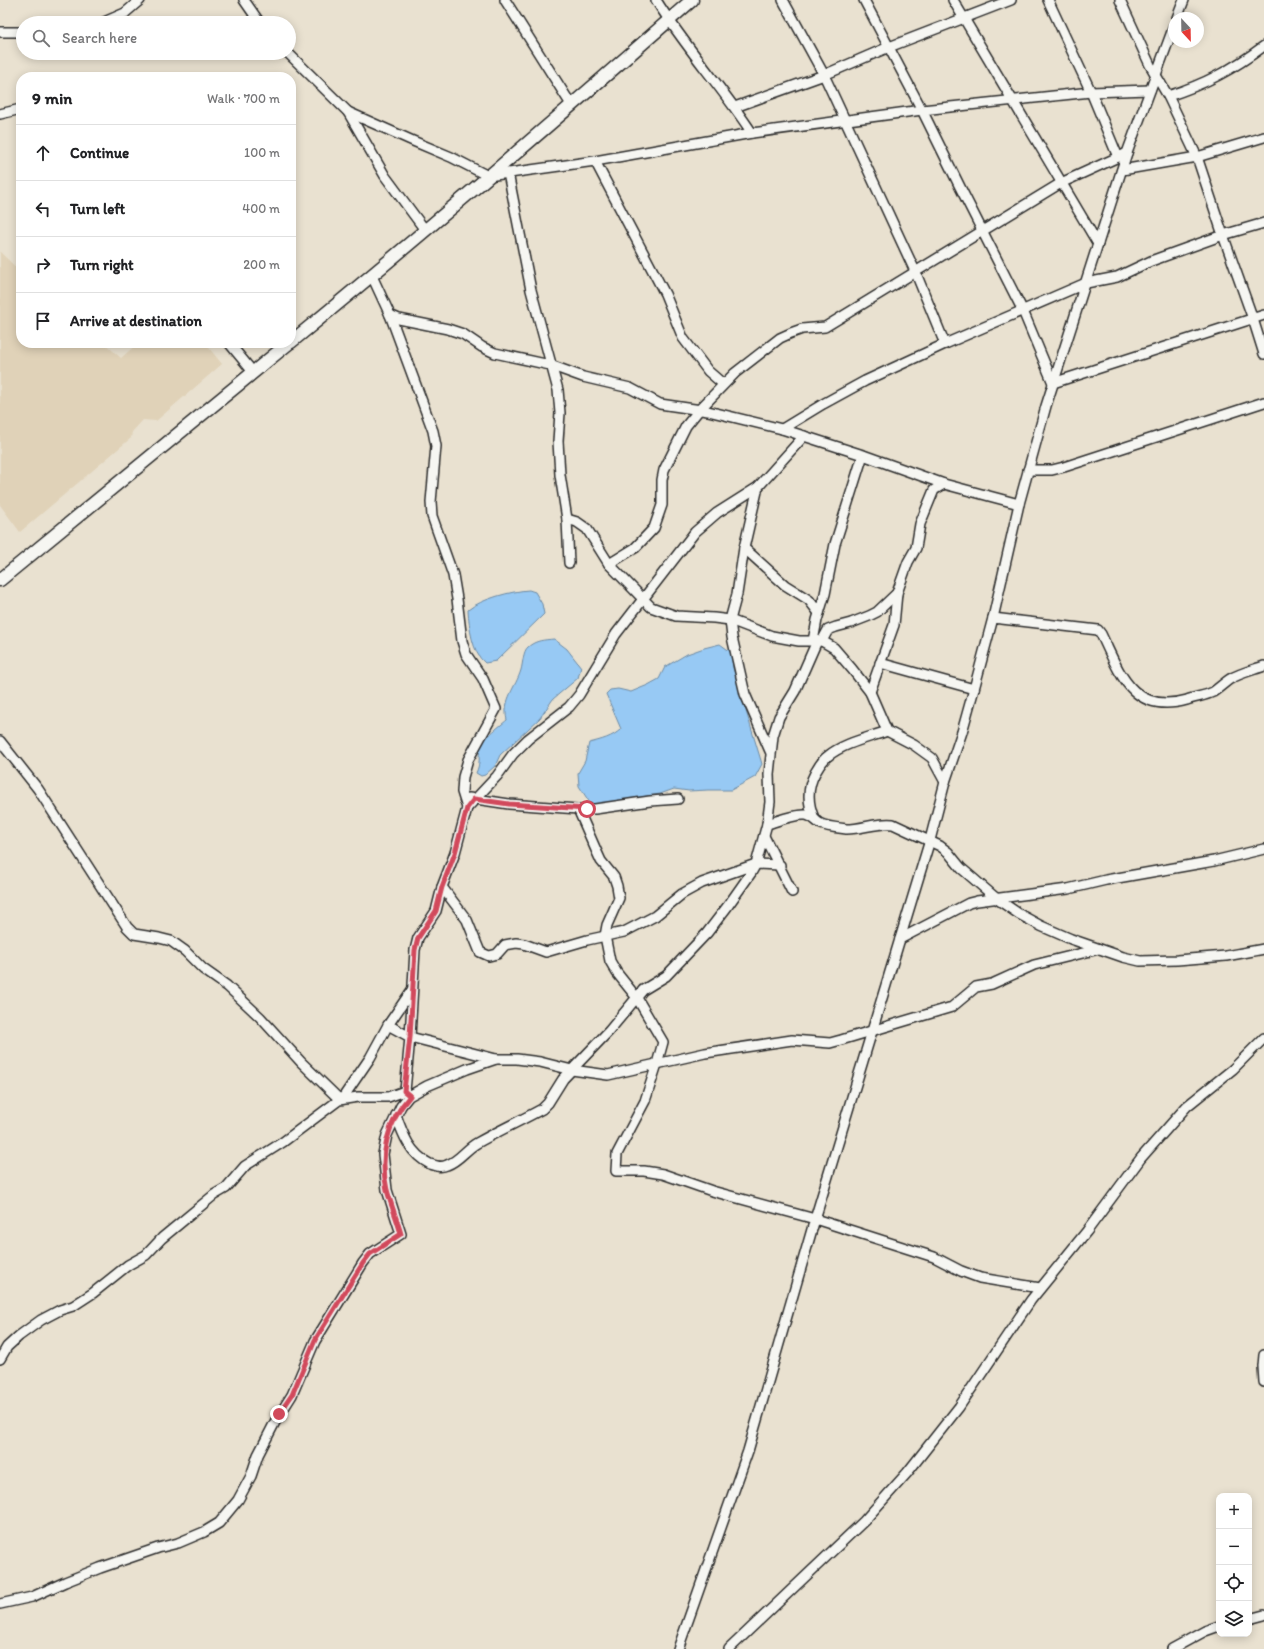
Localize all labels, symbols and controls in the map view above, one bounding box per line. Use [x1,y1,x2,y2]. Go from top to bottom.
north arrow [1168,12,1204,48]
search box [16,16,296,60]
icon: search [30,27,52,49]
text: Search here [62,29,137,47]
text: 9 min [32,88,72,108]
text: Walk · 700 m [207,91,280,106]
icon: ahead [32,142,54,164]
text: Continue [70,144,129,162]
text: 100 m [244,145,280,160]
icon: left [32,198,54,220]
text: Turn left [70,200,125,218]
text: 400 m [242,201,280,216]
icon: right [32,254,54,276]
text: Turn right [70,256,134,274]
text: 200 m [243,257,280,272]
icon: arrive [32,310,54,332]
text: Arrive at destination [70,312,202,330]
route start [578,800,596,818]
route end [270,1405,288,1423]
map controls [1216,1493,1252,1637]
button: + [1216,1493,1252,1529]
button: − [1216,1529,1252,1565]
button: locate [1216,1565,1252,1601]
button: layers [1216,1601,1252,1637]

